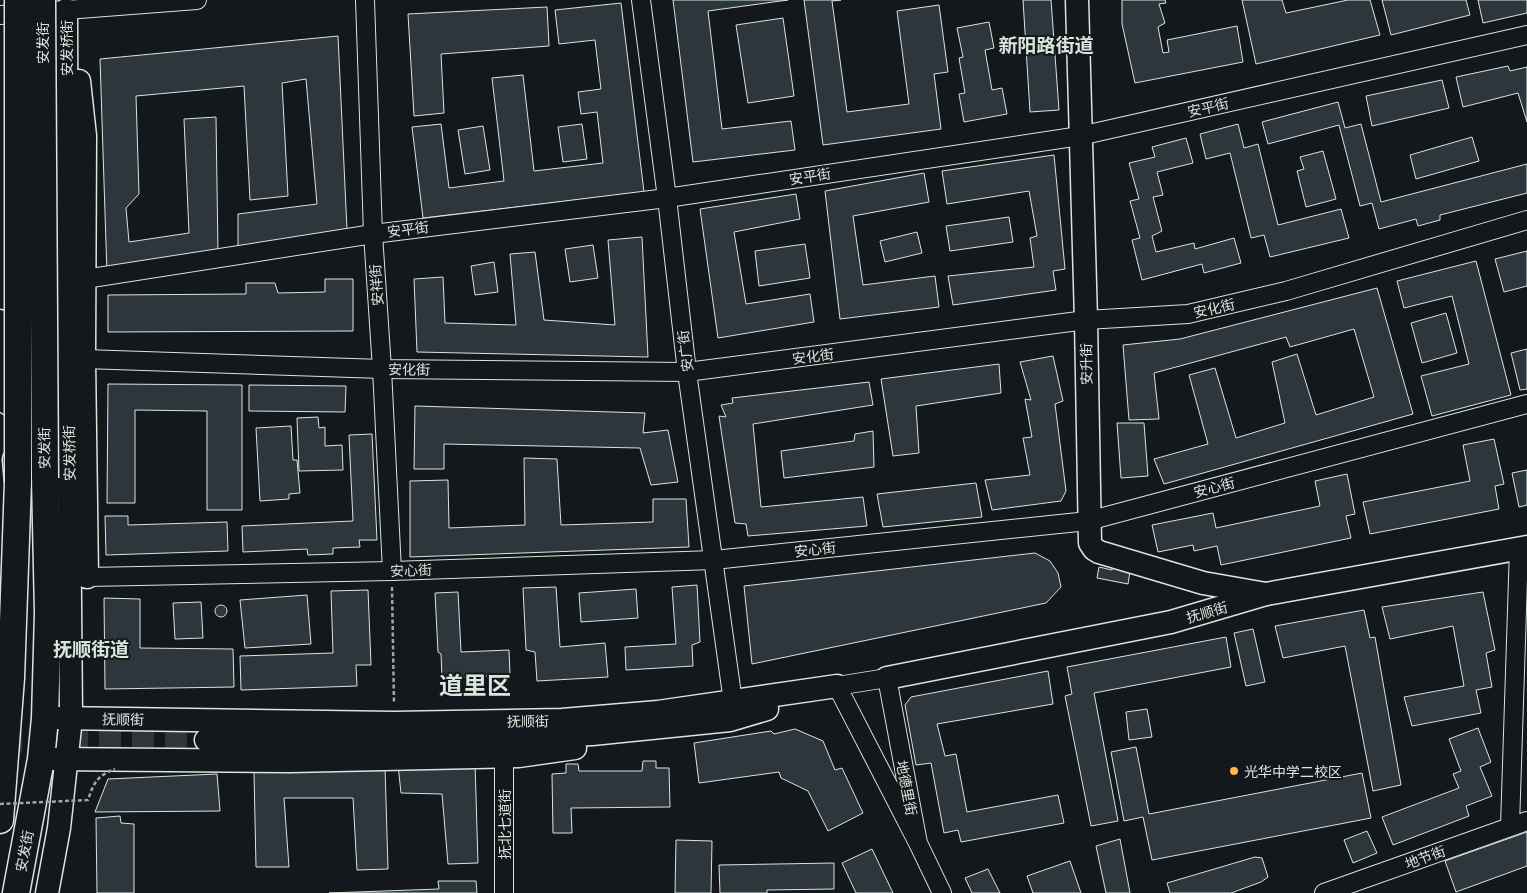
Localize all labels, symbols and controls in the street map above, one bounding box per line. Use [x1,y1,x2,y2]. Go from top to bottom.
street label: 安发桥街 [58,20,75,76]
street label: 安发街 [34,22,51,64]
district label: 新阳路街道 [998,34,1094,57]
street label: 安平街 [1186,94,1230,120]
street label: 安平街 [788,164,832,188]
street label: 安平街 [386,218,430,240]
street label: 安祥街 [366,263,386,307]
street label: 安化街 [1192,295,1236,321]
street label: 安广街 [674,329,696,373]
street label: 安升街 [1077,343,1095,385]
street label: 安化街 [791,345,835,367]
street label: 安化街 [388,360,430,378]
street label: 安发桥街 [60,425,78,481]
street label: 安发街 [35,427,53,469]
street label: 安心街 [1192,473,1236,501]
street label: 安心街 [793,538,837,560]
street label: 安心街 [390,561,432,579]
street label: 抚顺街 [1184,598,1230,626]
district label: 抚顺街道 [53,638,129,661]
district label: 道里区 [439,671,511,700]
street label: 抚顺街 [102,710,144,728]
street label: 抚顺街 [507,712,549,730]
street label: 地德里街 [893,759,921,817]
place label: 光华中学二校区 [1244,763,1342,780]
marker: 光华中学二校区 [1228,765,1240,777]
street label: 抚北七道街 [496,789,513,859]
street label: 安发街 [12,829,36,873]
street label: 地节街 [1402,842,1448,872]

